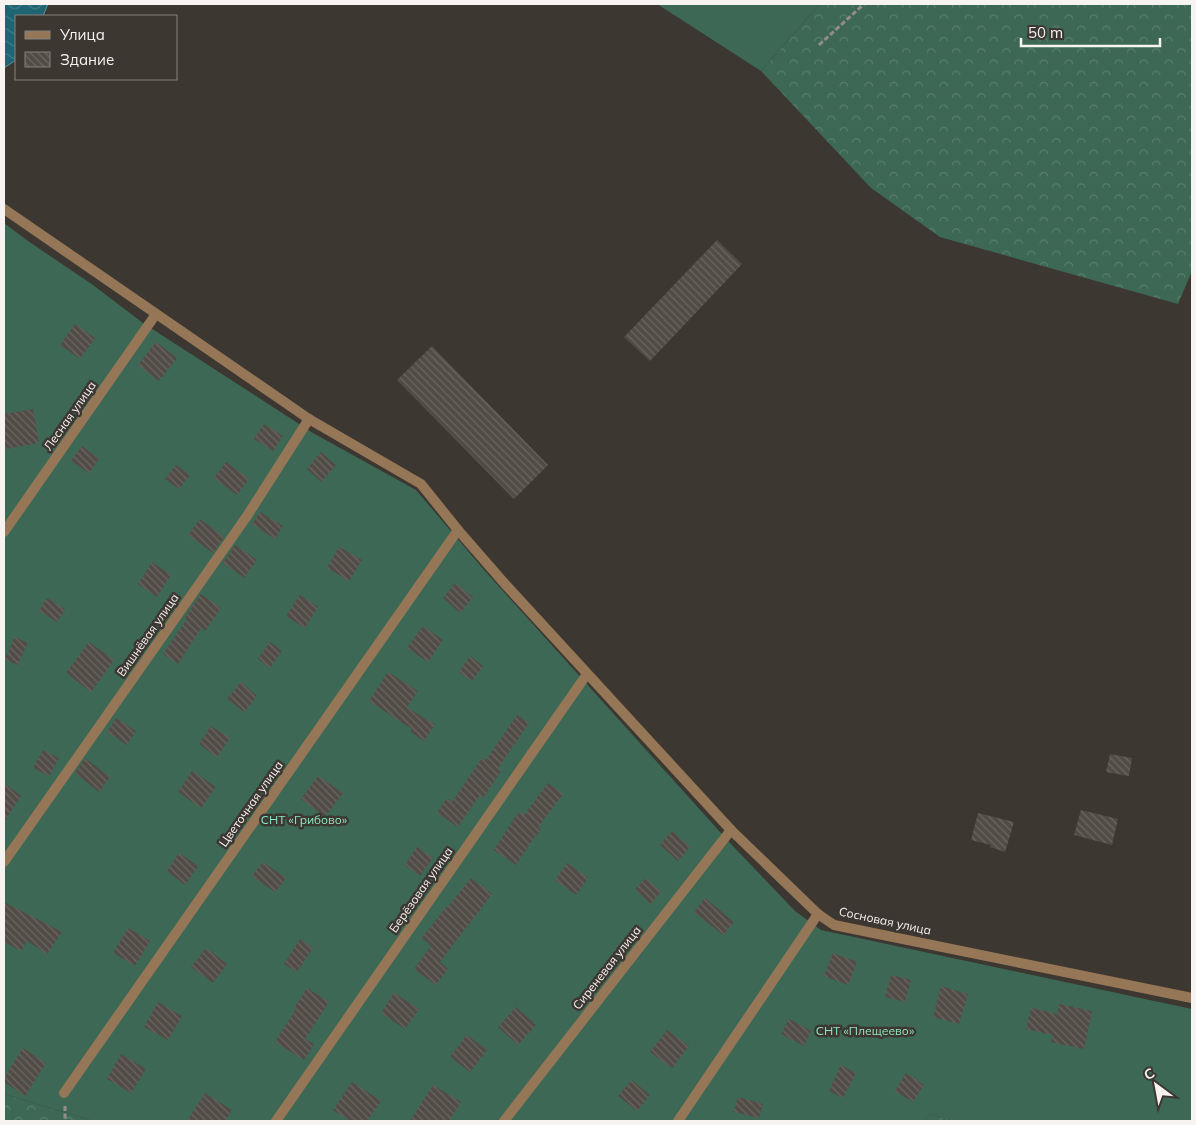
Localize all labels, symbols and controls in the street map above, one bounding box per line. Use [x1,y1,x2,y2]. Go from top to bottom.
legend [15,15,178,80]
scale bar [1021,15,1160,47]
text: 50 m [1028,23,1063,42]
text: Улица [59,25,105,44]
text: Здание [60,50,114,69]
street label: Лесная улица [40,378,99,453]
street label: Вишнёвая улица [113,590,182,679]
street label: Цветочная улица [215,758,286,850]
park label: СНТ «Грибово» [261,812,348,827]
street label: Берёзовая улица [386,844,456,935]
street label: Сосновая улица [838,903,933,938]
street label: Сиреневая улица [569,923,644,1012]
park label: СНТ «Плещеево» [816,1023,915,1038]
north arrow [1131,1060,1181,1110]
text: С [1140,1064,1158,1084]

